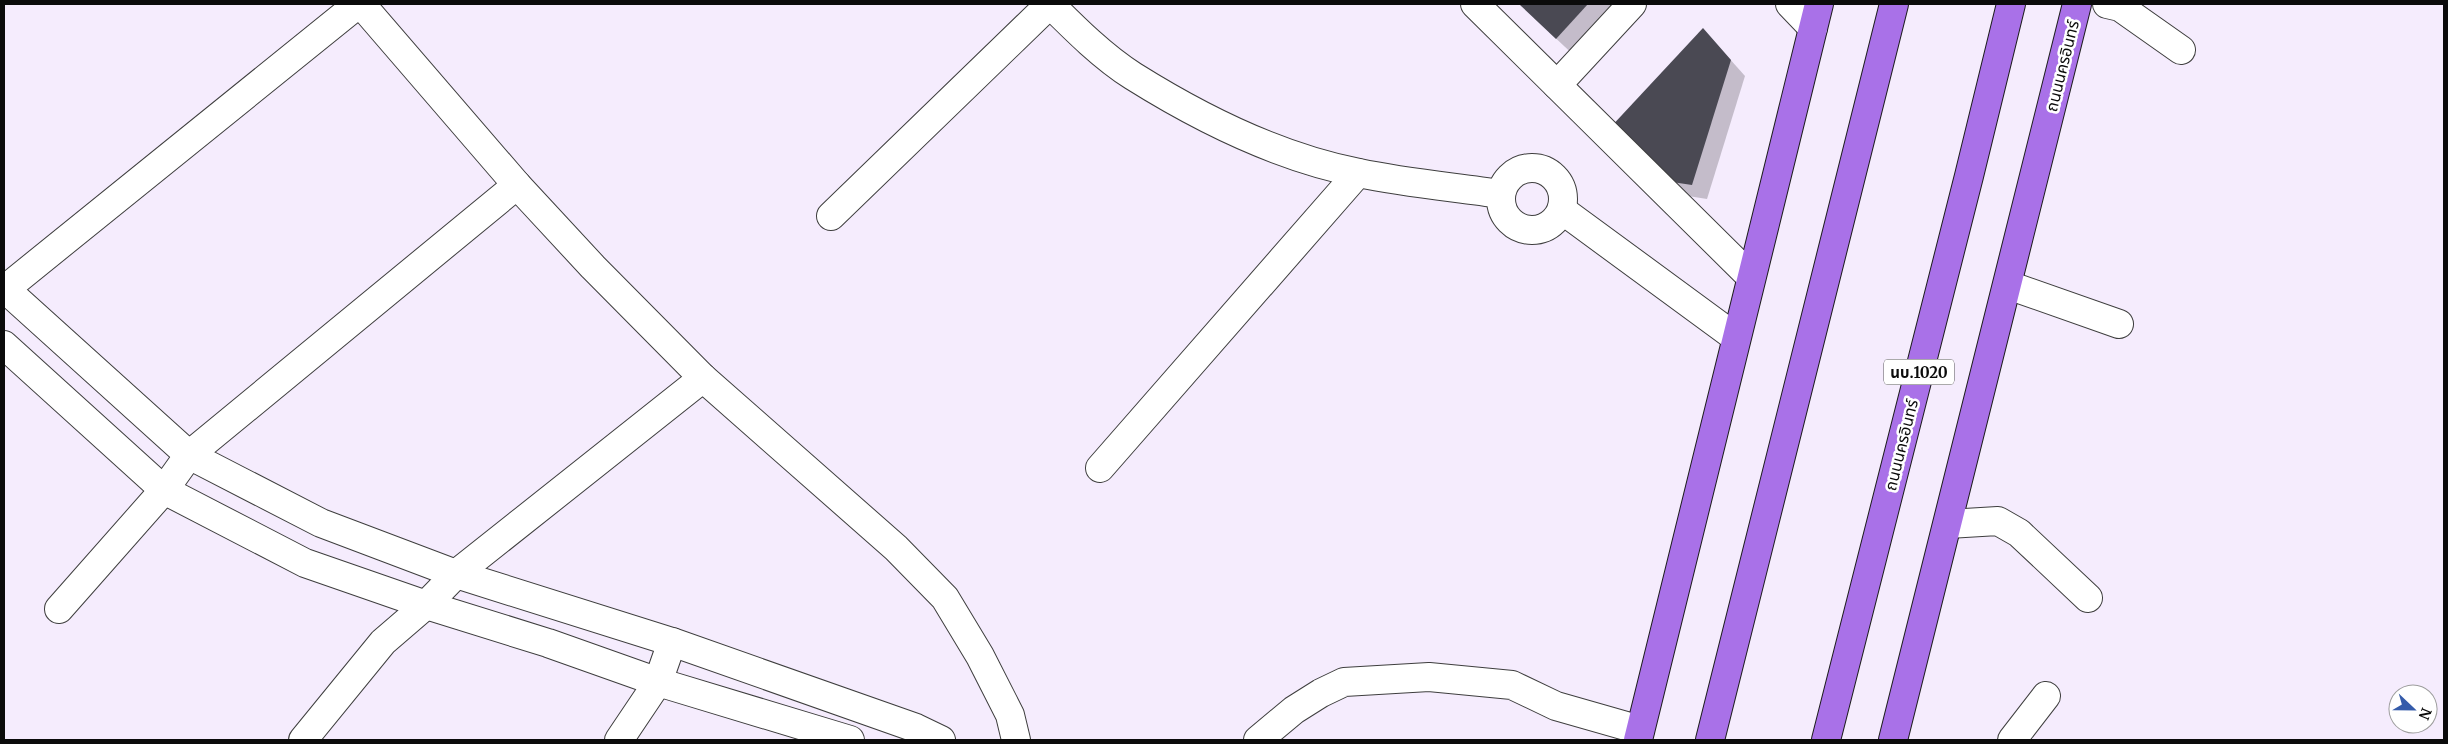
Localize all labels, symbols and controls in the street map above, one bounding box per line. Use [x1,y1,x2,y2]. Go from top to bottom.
street label: ถนนนครอินทร์ [2041,18,2083,114]
road number: นบ.1020 [1884,360,1954,384]
street label: ถนนนครอินทร์ [1880,397,1922,493]
north arrow [2388,684,2438,734]
text: N [2415,705,2435,722]

